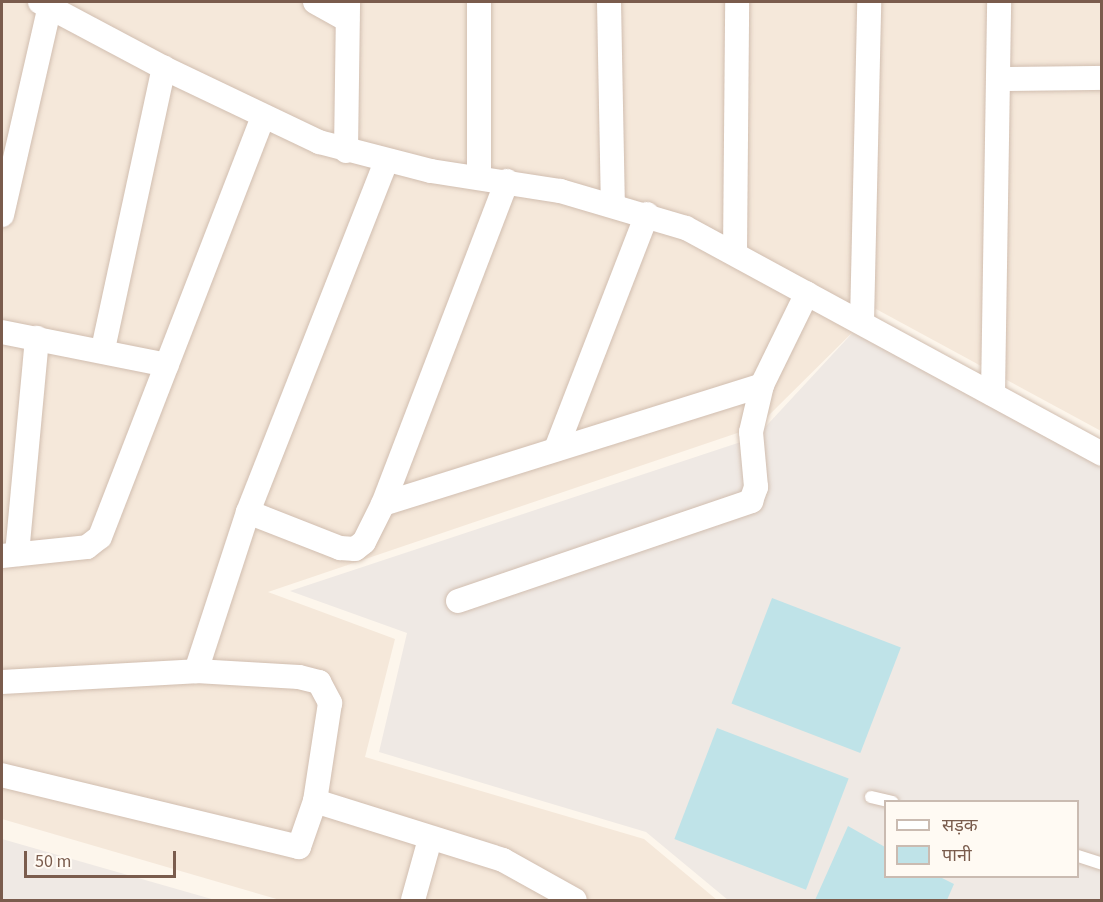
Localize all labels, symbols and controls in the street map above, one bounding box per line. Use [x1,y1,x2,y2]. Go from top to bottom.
legend [884,800,1079,878]
text: सड़क [942,813,978,838]
scale bar [27,839,178,877]
text: पानी [942,843,972,868]
text: 50 m [35,849,71,874]

